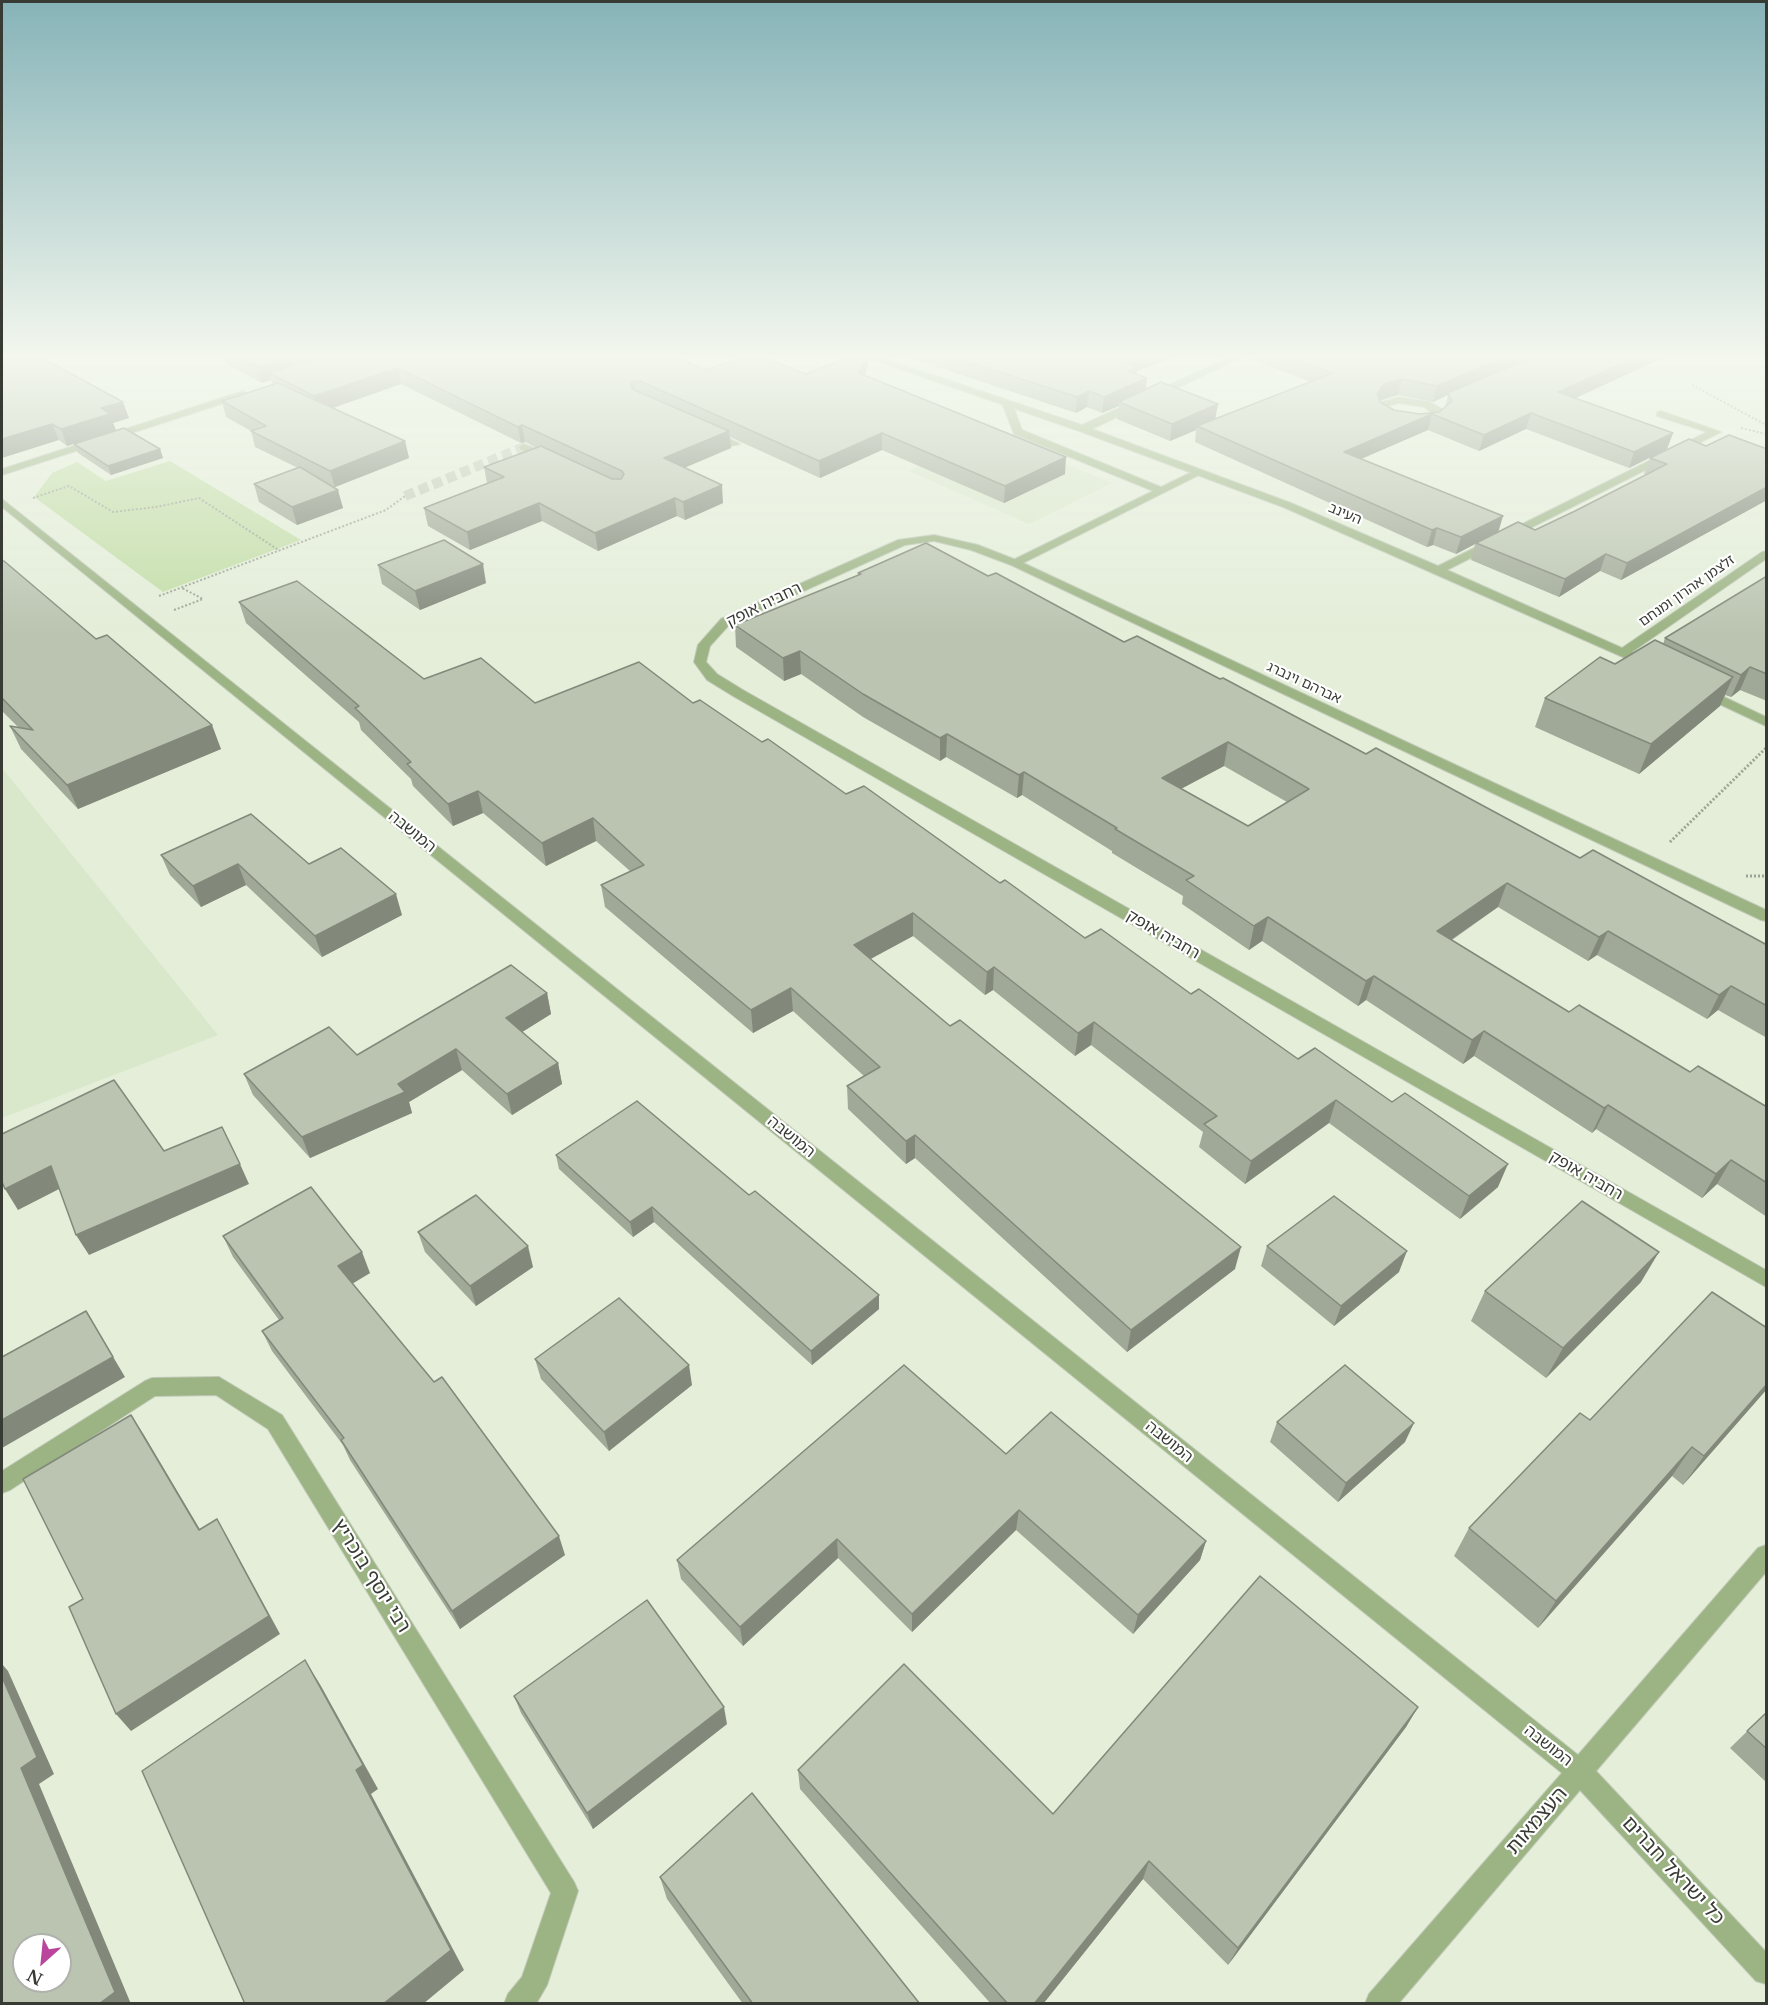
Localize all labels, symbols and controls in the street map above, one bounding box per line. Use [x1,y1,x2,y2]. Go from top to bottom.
street label: העינב [1326,500,1364,528]
street label: זלצמן אהרון ומנחם [1636,552,1738,630]
street label: רחביה אופק [723,579,805,631]
street label: אברהם וינברג [1264,658,1344,708]
street label: המושבה [384,807,440,857]
street label: רחביה אופק [1123,906,1203,964]
street label: המושבה [763,1112,819,1162]
street label: רחביה אופק [1546,1147,1626,1205]
street label: המושבה [1141,1417,1197,1467]
street label: רבי יוסף בוכריץ [326,1515,416,1637]
street label: המושבה [1520,1721,1576,1771]
street label: העצמאות [1501,1783,1573,1859]
street label: כל ישראל חברים [1617,1812,1729,1930]
north arrow [12,1933,72,1993]
text: N [23,1965,46,1990]

